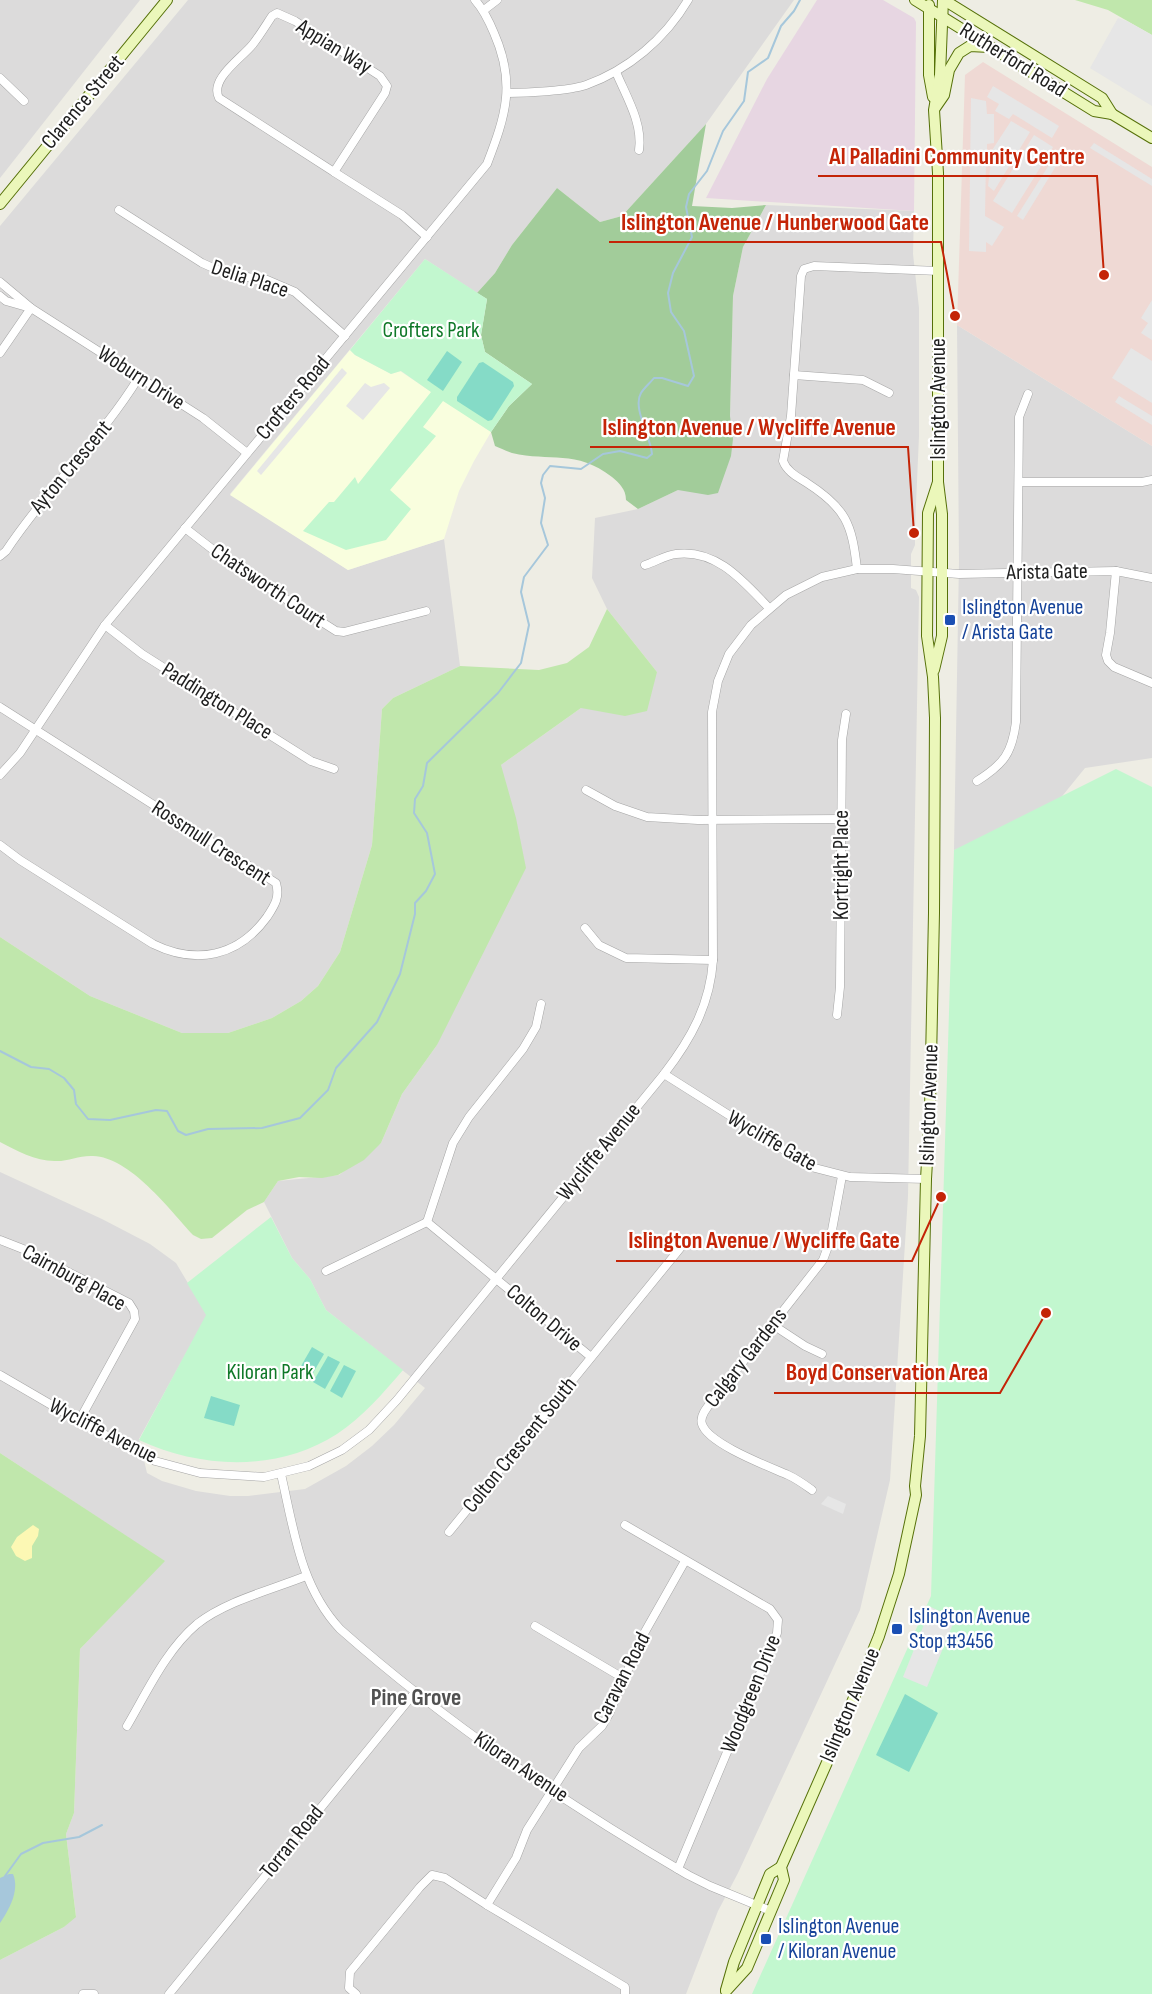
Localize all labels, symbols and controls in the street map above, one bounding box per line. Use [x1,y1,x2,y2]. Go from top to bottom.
street label: Appian Way [290,13,377,81]
street label: Rutherford Road [954,16,1072,104]
street label: Clarence Street [36,49,130,155]
callout: Al Palladini Community Centre [818,134,1097,176]
text: Al Palladini Community Centre [828,142,1085,171]
callout: Islington Avenue / Hunberwood Gate [609,200,941,242]
text: Islington Avenue / Hunberwood Gate [621,208,929,237]
street label: Delia Place [208,254,292,304]
park label: Crofters Park [383,317,480,344]
street label: Islington Avenue [925,338,952,460]
street label: Woburn Drive [92,340,190,416]
street label: Crofters Road [250,350,336,446]
callout: Islington Avenue / Wycliffe Avenue [590,405,908,447]
text: Islington Avenue / Wycliffe Avenue [602,413,896,442]
street label: Ayton Crescent [24,415,118,520]
street label: Chatsworth Court [205,538,331,634]
street label: Arista Gate [1005,558,1088,586]
place label: Islington Avenue / Arista Gate [962,594,1083,646]
marker: Islington Avenue / Arista Gate [943,613,957,627]
street label: Paddington Place [156,656,278,746]
street label: Rossmull Crescent [146,794,276,892]
street label: Kortright Place [828,810,855,920]
street label: Islington Avenue [913,1044,945,1166]
street label: Wycliffe Avenue [551,1098,647,1206]
street label: Wycliffe Gate [722,1105,822,1177]
callout: Islington Avenue / Wycliffe Gate [616,1219,912,1261]
text: Islington Avenue / Wycliffe Gate [628,1226,900,1255]
street label: Cairnburg Place [17,1238,131,1318]
street label: Colton Drive [501,1279,587,1357]
street label: Calgary Gardens [699,1303,793,1413]
callout: Boyd Conservation Area [774,1351,1000,1393]
text: Boyd Conservation Area [786,1358,988,1387]
park label: Kiloran Park [227,1359,314,1386]
street label: Colton Crescent South [457,1372,583,1518]
street label: Wycliffe Avenue [44,1392,162,1470]
place label: Islington Avenue Stop #3456 [909,1603,1030,1655]
marker: Islington Avenue Stop #3456 [890,1622,904,1636]
street label: Caravan Road [587,1628,657,1728]
street label: Woodgreen Drive [715,1631,787,1757]
street label: Islington Avenue [814,1644,886,1766]
district label: Pine Grove [371,1683,461,1712]
street label: Kiloran Avenue [468,1725,574,1809]
street label: Torran Road [254,1800,330,1884]
place label: Islington Avenue / Kiloran Avenue [778,1913,899,1965]
marker: Islington Avenue / Kiloran Avenue [759,1932,773,1946]

